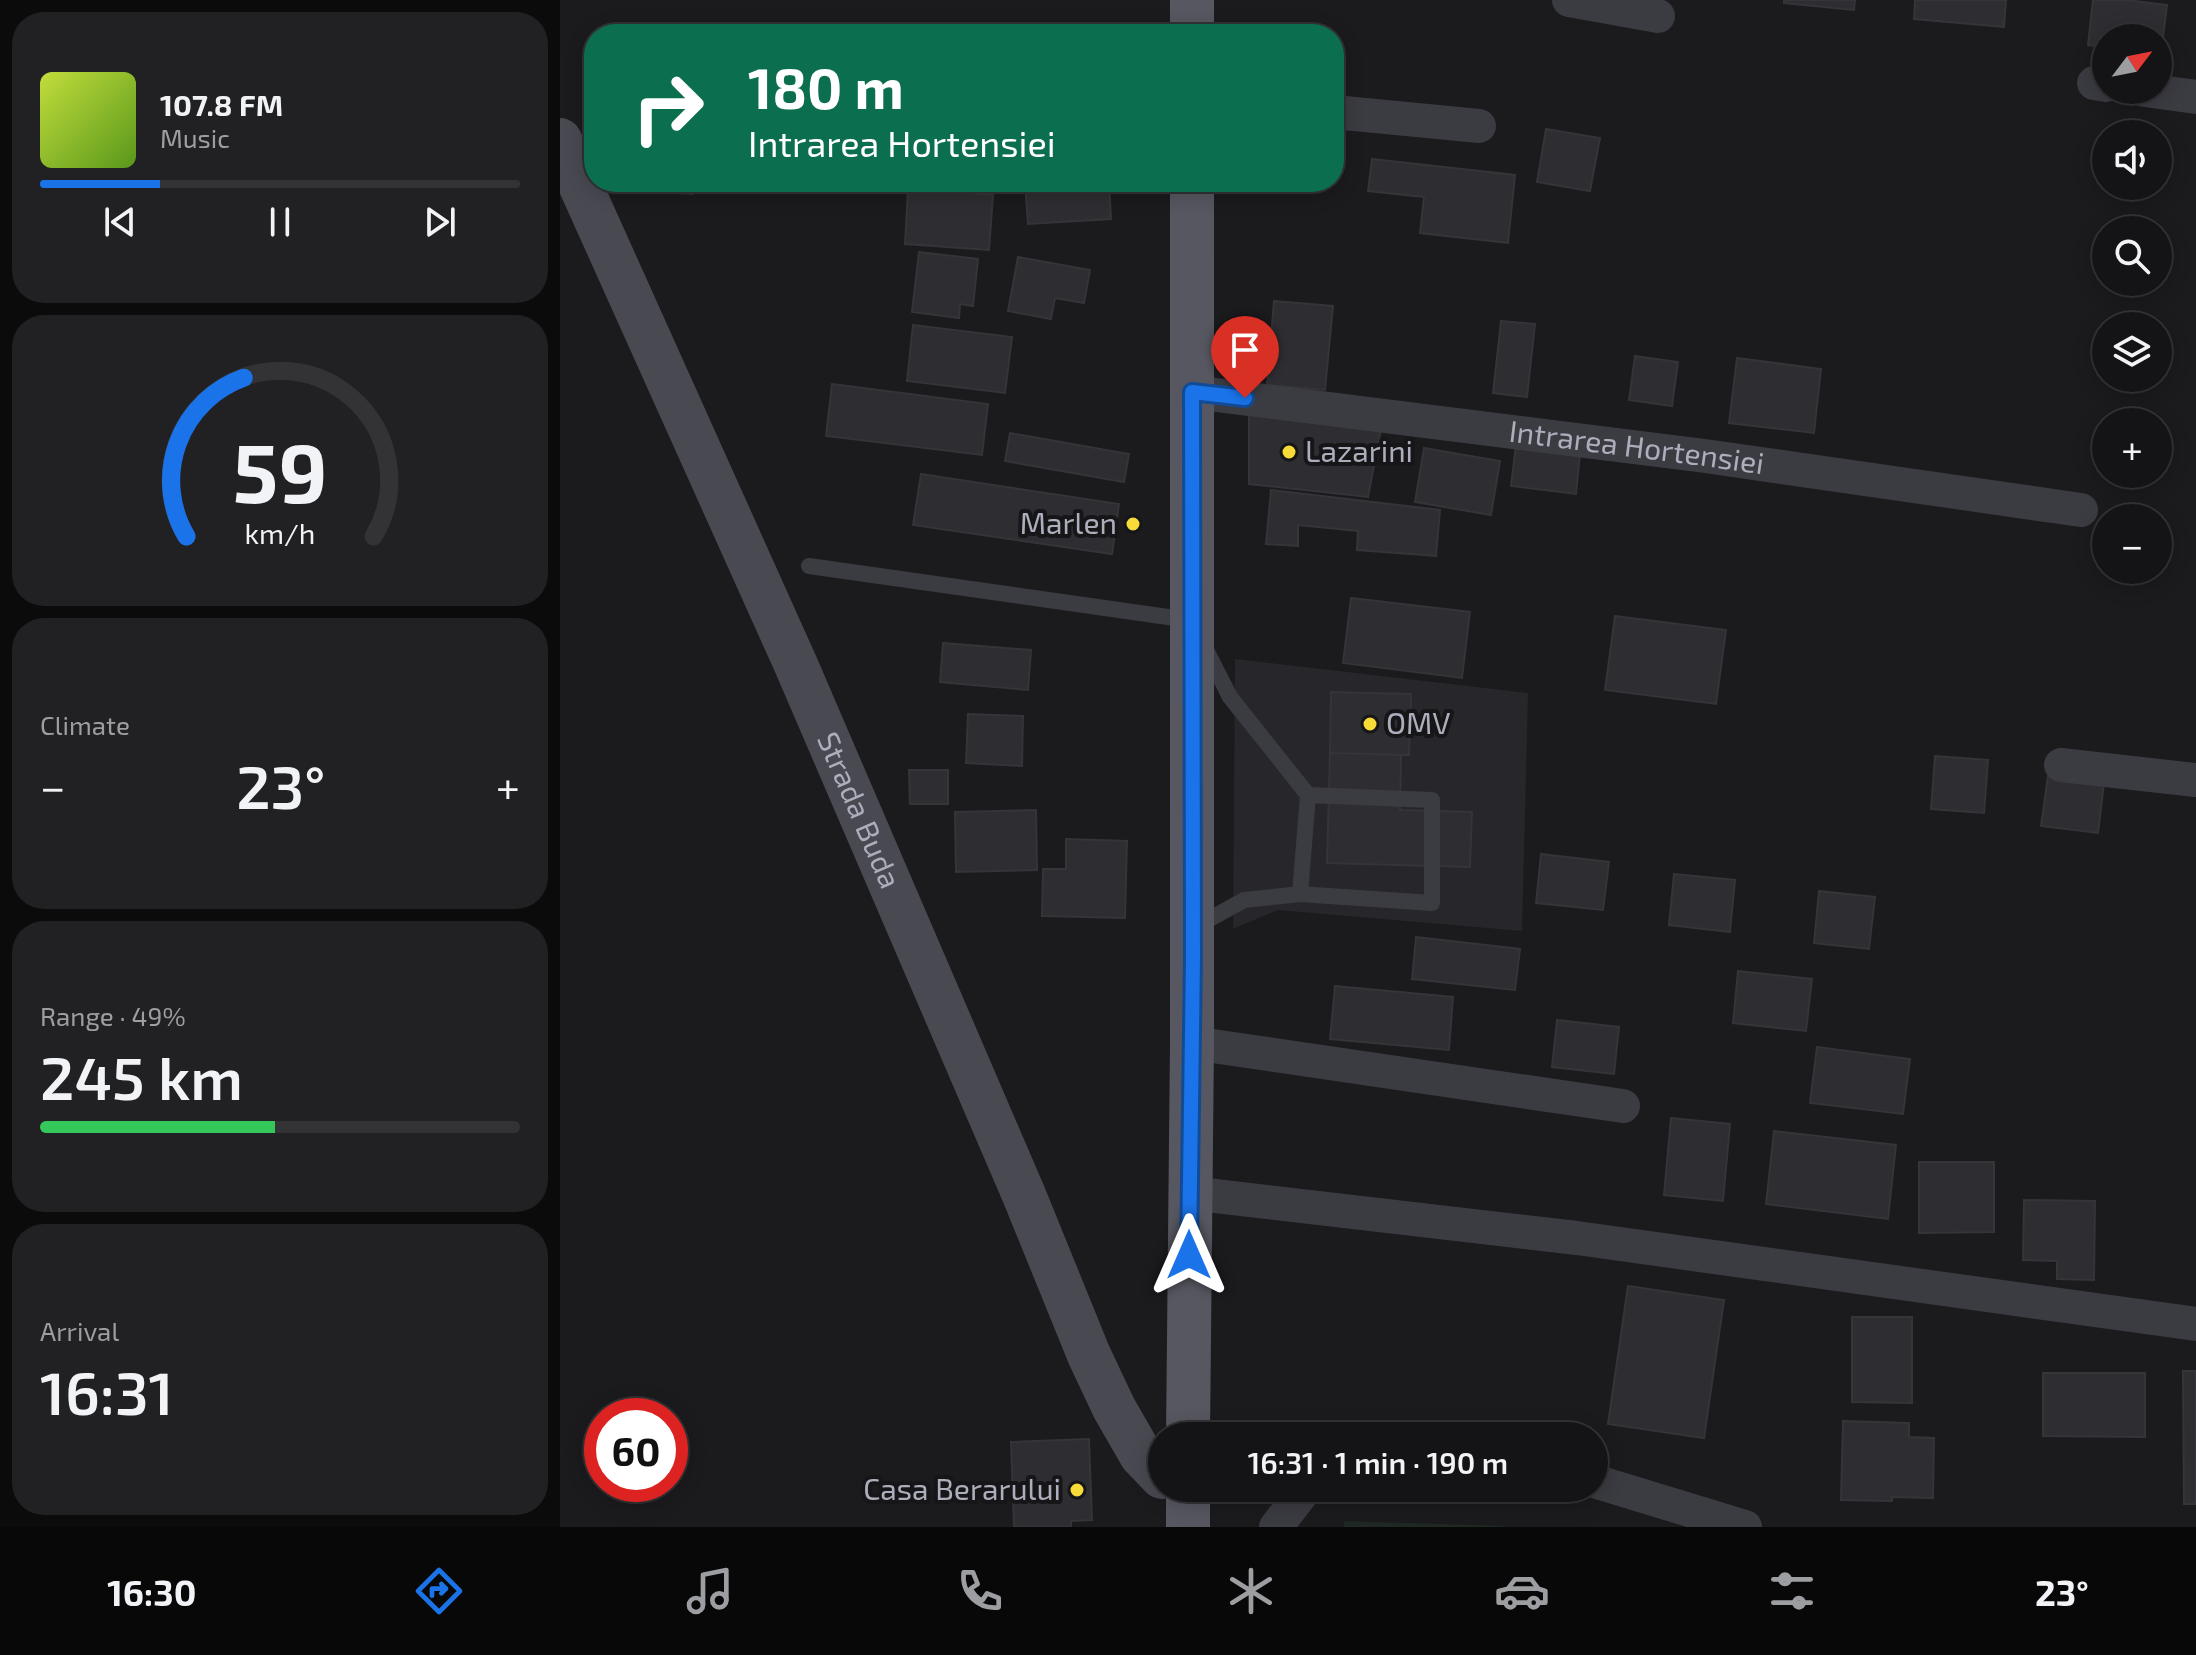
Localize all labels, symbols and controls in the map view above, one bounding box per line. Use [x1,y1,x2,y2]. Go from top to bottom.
north arrow [2092,24,2172,104]
map controls [2092,24,2172,584]
text: 180 m [748,53,904,120]
icon: right [616,56,720,160]
text: 107.8 FM [160,86,283,122]
button: sound [2092,120,2172,200]
text: Intrarea Hortensiei [748,121,1056,164]
text: Music [160,122,230,153]
icon: previous [98,200,142,244]
icon: pause [258,200,302,244]
icon: next [418,200,462,244]
button: search [2092,216,2172,296]
button: layers [2092,312,2172,392]
pin [1211,316,1279,398]
icon: arrive [1223,328,1267,372]
button: + [2092,408,2172,488]
street label: Intrarea Hortensiei [1507,412,1767,480]
text: 59 [232,419,328,519]
place label: Lazarini [1305,432,1413,468]
marker: Lazarini [1280,443,1298,461]
place label: Marlen [1020,504,1117,540]
button: − [2092,504,2172,584]
text: km/h [245,515,315,550]
marker: Marlen [1124,515,1142,533]
place label: OMV [1386,704,1451,740]
text: Climate [40,709,130,740]
marker: OMV [1361,715,1379,733]
street label: Strada Buda [811,726,910,893]
text: 23° [236,749,325,821]
text: − [40,759,66,812]
text: + [496,759,520,812]
text: Range · 49% [40,1000,186,1031]
text: 245 km [40,1040,243,1112]
position arrow [1147,1213,1231,1297]
text: Arrival [40,1315,119,1346]
text: 16:31 [40,1355,174,1427]
speed limit sign: 60 [584,1398,688,1502]
text: 16:31 · 1 min · 190 m [1248,1444,1508,1480]
place label: Casa Berarului [863,1470,1061,1506]
marker: Casa Berarului [1068,1481,1086,1499]
icon: directions [411,1563,467,1619]
icon: music [682,1563,738,1619]
icon: phone [952,1563,1008,1619]
icon: climate [1223,1563,1279,1619]
icon: car [1494,1563,1550,1619]
icon: filters [1764,1563,1820,1619]
text: 16:30 [107,1570,197,1613]
text: 23° [2035,1570,2089,1613]

